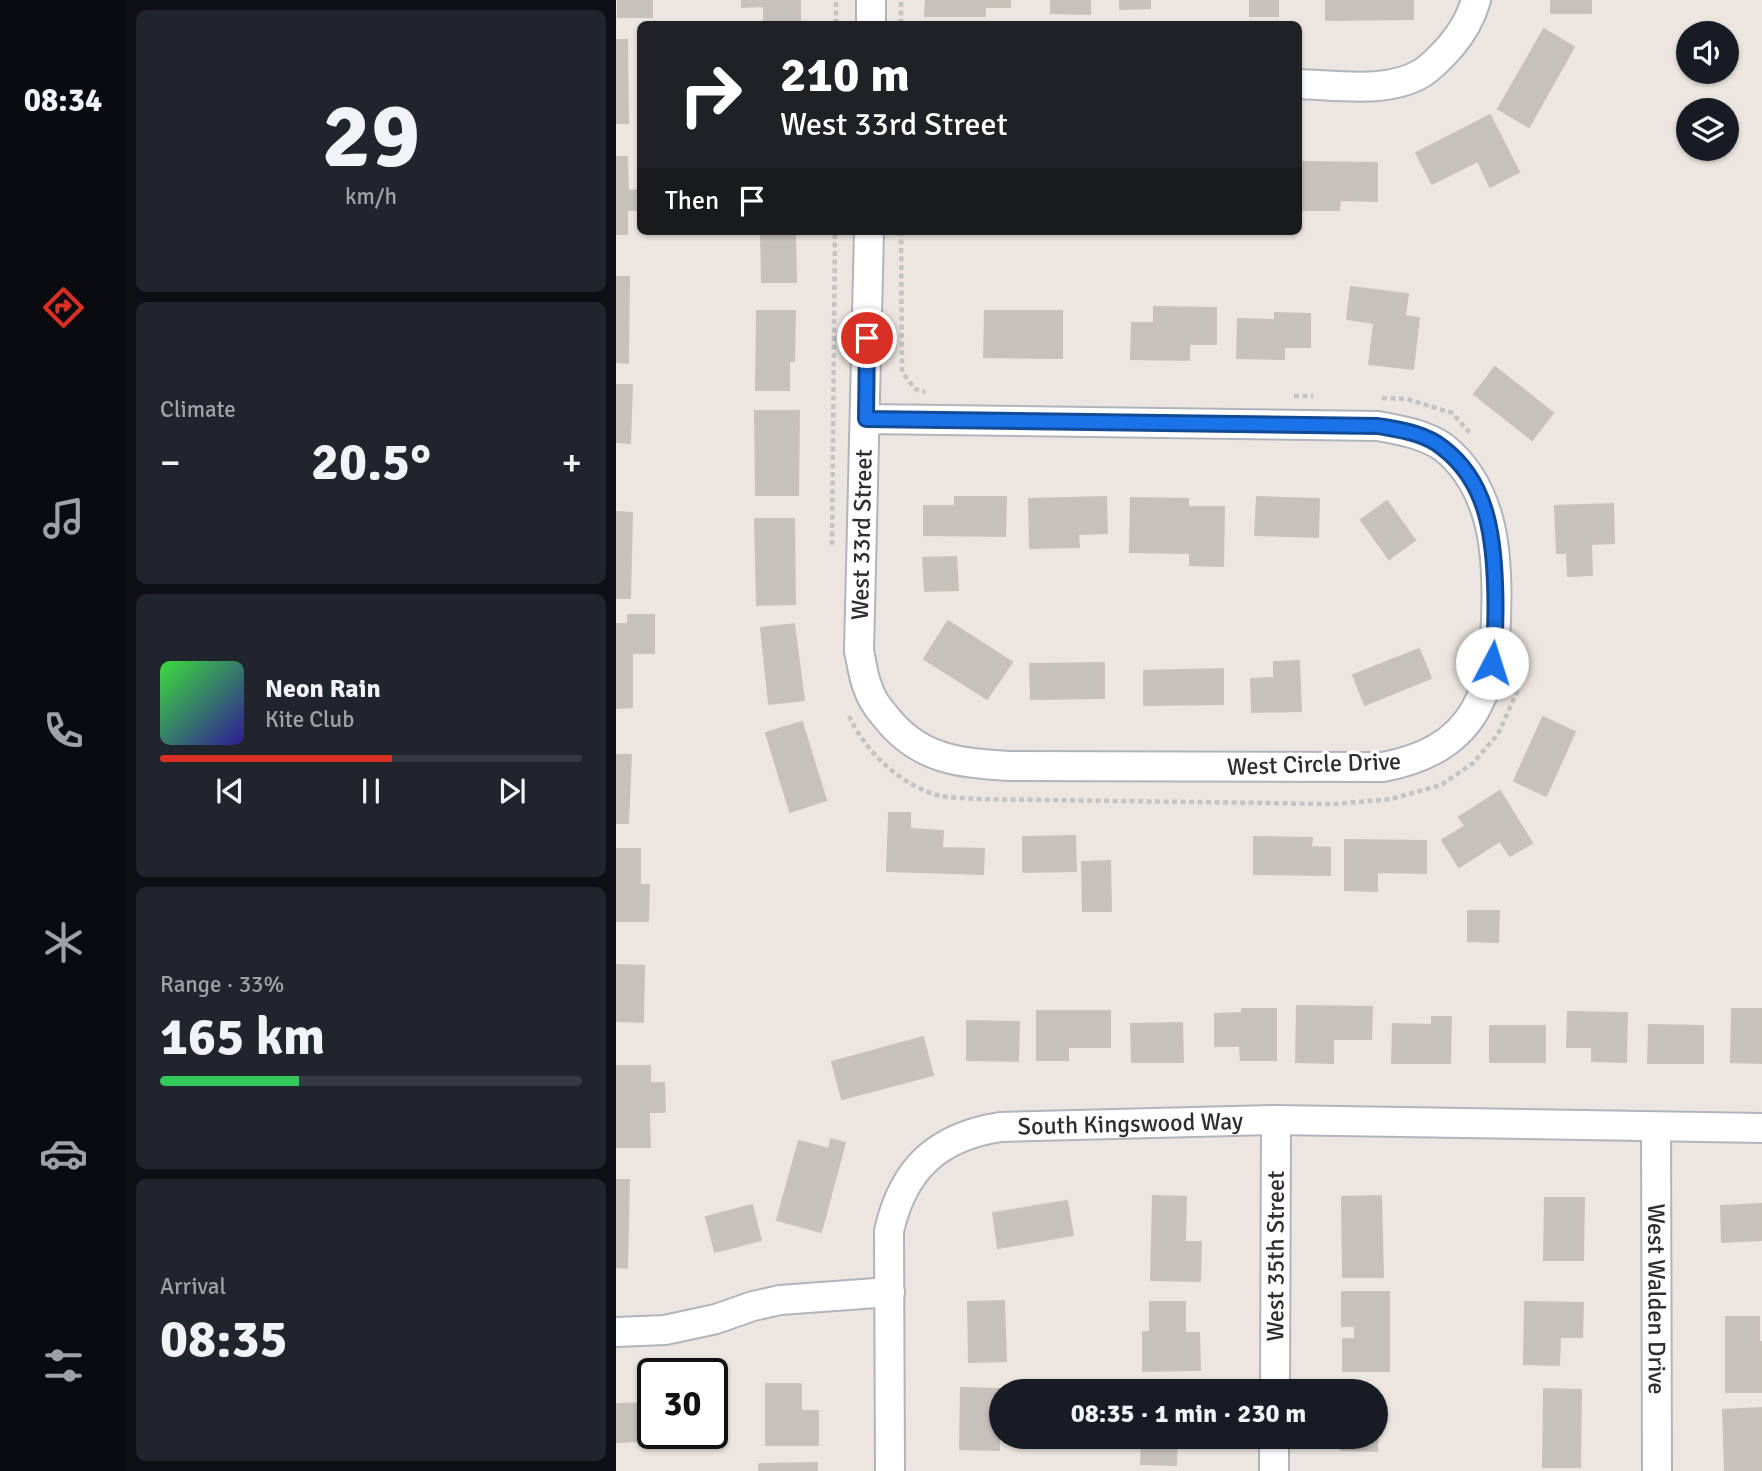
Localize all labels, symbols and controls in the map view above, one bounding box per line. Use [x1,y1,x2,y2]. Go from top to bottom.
map controls [1676,21,1739,161]
button: sound [1676,21,1739,84]
text: 210 m [780,45,910,105]
icon: right [665,49,756,140]
text: 29 [322,80,420,193]
text: 08:34 [24,81,102,120]
button: layers [1676,98,1739,161]
text: West 33rd Street [780,105,1008,144]
text: km/h [345,182,397,211]
icon: arrive [733,182,771,220]
text: Then [665,185,719,217]
icon: directions [39,283,88,332]
pin [837,308,897,368]
icon: arrive [848,319,886,357]
text: Climate [160,395,236,424]
text: 20.5° [311,430,431,494]
text: − [160,439,181,486]
text: + [561,439,582,486]
street label: West 33rd Street [845,449,879,620]
icon: music [39,494,88,543]
position arrow [1455,626,1529,700]
text: Neon Rain [265,673,381,705]
text: Kite Club [265,705,354,734]
icon: phone [39,706,88,755]
street label: West Circle Drive [1226,746,1402,782]
icon: previous [211,772,249,810]
icon: pause [352,772,390,810]
icon: next [493,772,531,810]
icon: climate [39,918,88,967]
text: Range · 33% [160,970,284,999]
text: 165 km [160,1005,325,1069]
street label: South Kingswood Way [1017,1106,1243,1142]
icon: car [39,1129,88,1178]
street label: West 35th Street [1260,1170,1291,1342]
street label: West Walden Drive [1641,1203,1672,1395]
text: Arrival [160,1272,226,1301]
text: 08:35 [160,1307,288,1371]
icon: filters [39,1341,88,1390]
speed limit sign: 30 [637,1358,728,1449]
text: 08:35 · 1 min · 230 m [1071,1398,1306,1430]

